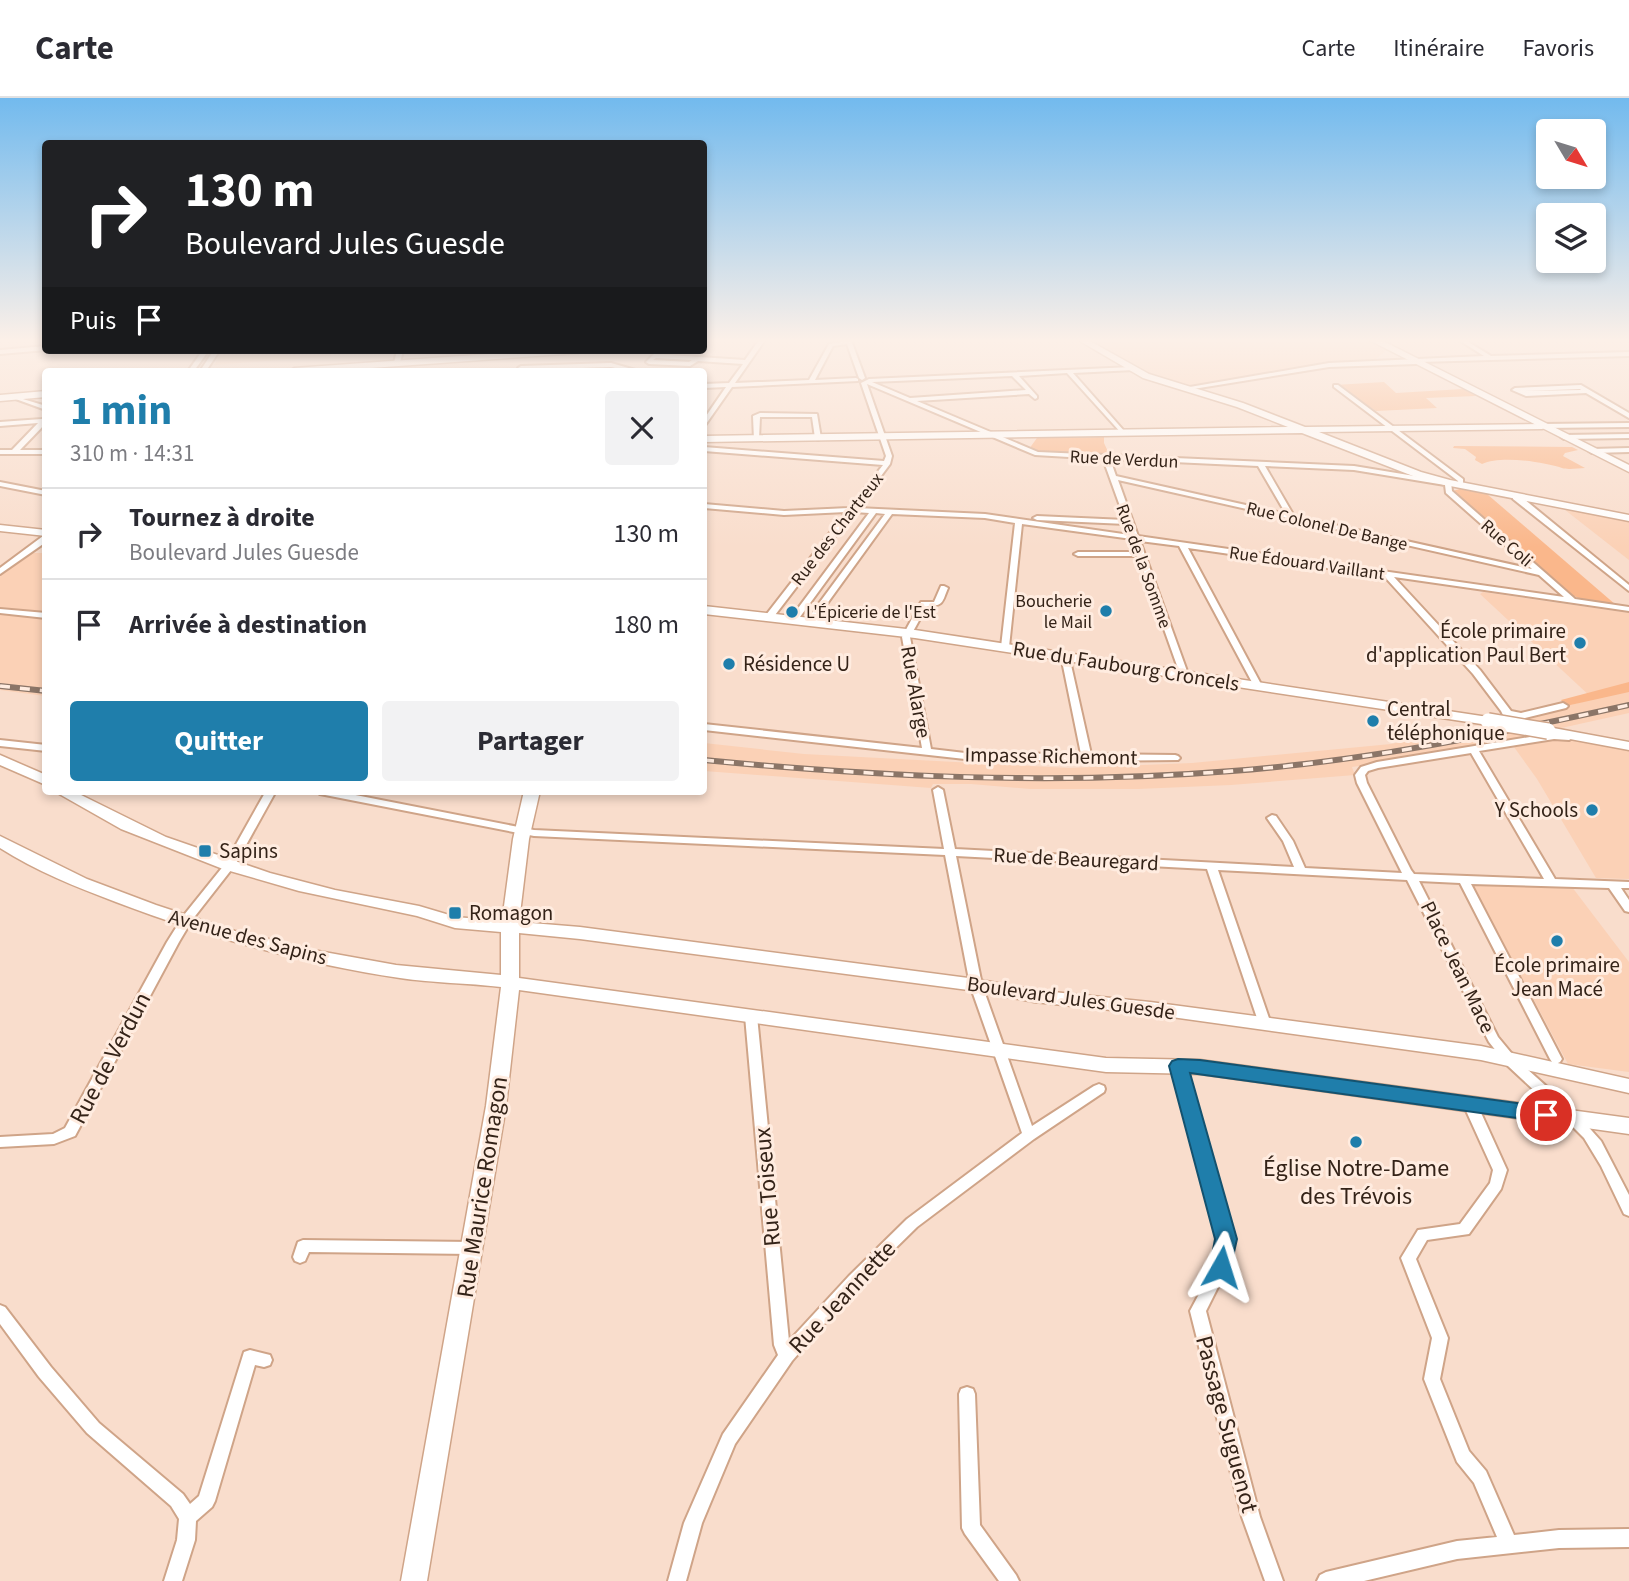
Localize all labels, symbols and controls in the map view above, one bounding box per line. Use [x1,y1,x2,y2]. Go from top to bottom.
text: Carte [35,25,114,72]
text: Carte [1301,31,1355,66]
text: Itinéraire [1393,31,1484,66]
text: Favoris [1522,31,1594,66]
north arrow [1536,119,1606,189]
map controls [1536,119,1606,273]
text: 130 m [185,156,314,226]
icon: right [70,168,161,259]
button: layers [1536,203,1606,273]
text: Boulevard Jules Guesde [185,221,505,267]
icon: arrive [130,301,168,339]
text: Puis [70,302,116,339]
text: 1 min [70,381,172,441]
button: close [605,391,679,465]
text: 310 m · 14:31 [70,437,194,470]
street label: Rue de Verdun [1069,444,1179,475]
street label: Rue des Chartreux [785,468,889,591]
street label: Rue Colonel De Bange [1244,496,1410,557]
text: Tournez à droite [129,499,315,536]
street label: Rue de la Somme [1109,501,1178,632]
street label: Rue Coli [1475,514,1538,573]
icon: right [70,515,108,553]
text: 130 m [613,515,679,552]
text: Boulevard Jules Guesde [129,536,359,569]
street label: Rue Édouard Vaillant [1228,540,1386,587]
place label: Boucherie le Mail [1015,589,1092,635]
place label: L'Épicerie de l'Est [806,600,936,625]
marker: Boucherie le Mail [1098,603,1114,619]
marker: L'Épicerie de l'Est [784,604,800,620]
icon: arrive [70,606,108,644]
text: Arrivée à destination [129,606,367,643]
text: 180 m [613,606,679,643]
place label: École primaire d'application Paul Bert [1366,616,1566,670]
street label: Rue du Faubourg Croncels [1011,633,1242,699]
marker: École primaire d'application Paul Bert [1572,635,1588,651]
street label: Rue Alarge [893,644,939,740]
place label: Résidence U [743,649,850,679]
marker: Résidence U [721,656,737,672]
place label: Central téléphonique [1387,694,1505,748]
button: Quitter [70,701,368,781]
button: Partager [382,701,679,781]
marker: Central téléphonique [1365,713,1381,729]
street label: Impasse Richemont [964,739,1138,773]
place label: Y Schools [1494,795,1578,825]
marker: Y Schools [1584,802,1600,818]
place label: Sapins [219,836,278,866]
street label: Rue de Beauregard [993,840,1159,878]
marker: Sapins [197,843,213,859]
street label: Place Jean Mace [1413,896,1503,1038]
place label: Romagon [469,898,553,928]
street label: Avenue des Sapins [165,901,331,973]
marker: Romagon [447,905,463,921]
marker: École primaire Jean Macé [1549,933,1565,949]
place label: École primaire Jean Macé [1494,950,1620,1004]
street label: Boulevard Jules Guesde [965,969,1177,1027]
street label: Rue de Verdun [61,986,160,1130]
street label: Rue Maurice Romagon [448,1074,517,1300]
pin [1516,1085,1576,1145]
icon: arrive [1527,1096,1565,1134]
street label: Rue Toiseux [745,1126,790,1248]
marker: Église Notre-Dame des Trévois [1348,1134,1364,1150]
place label: Église Notre-Dame des Trévois [1263,1151,1449,1214]
position arrow [1184,1230,1258,1304]
street label: Rue Jeannette [781,1233,904,1362]
street label: Passage Suguenot [1186,1332,1267,1517]

